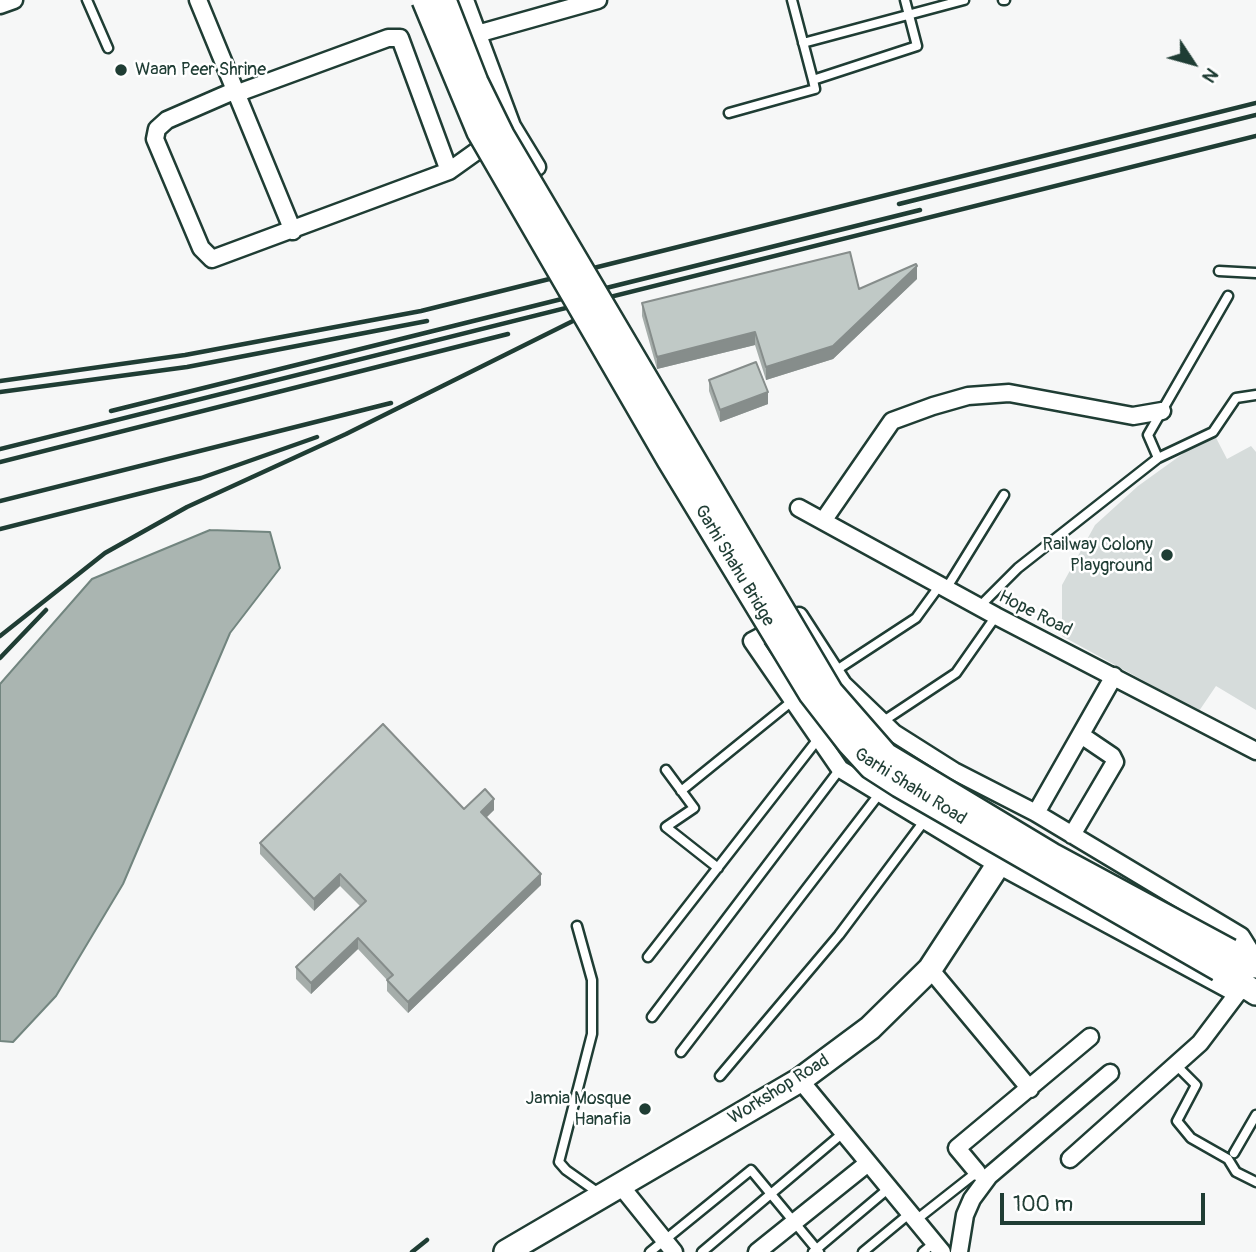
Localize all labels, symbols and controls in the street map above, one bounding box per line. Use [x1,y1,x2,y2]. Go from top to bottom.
north arrow [1158,28,1228,98]
place label: Waan Peer Shrine [135,59,266,81]
marker: Waan Peer Shrine [113,62,129,78]
text: N [1197,63,1223,88]
street label: Garhi Shahu Bridge [689,501,779,631]
place label: Railway Colony Playground [1043,534,1153,576]
marker: Railway Colony Playground [1159,547,1175,563]
street label: Hope Road [995,586,1075,642]
street label: Garhi Shahu Road [850,744,970,830]
street label: Workshop Road [725,1050,833,1130]
place label: Jamia Mosque Hanafia [526,1088,631,1130]
marker: Jamia Mosque Hanafia [637,1101,653,1117]
scale bar [1004,1178,1209,1222]
text: 100 m [1013,1191,1073,1218]

